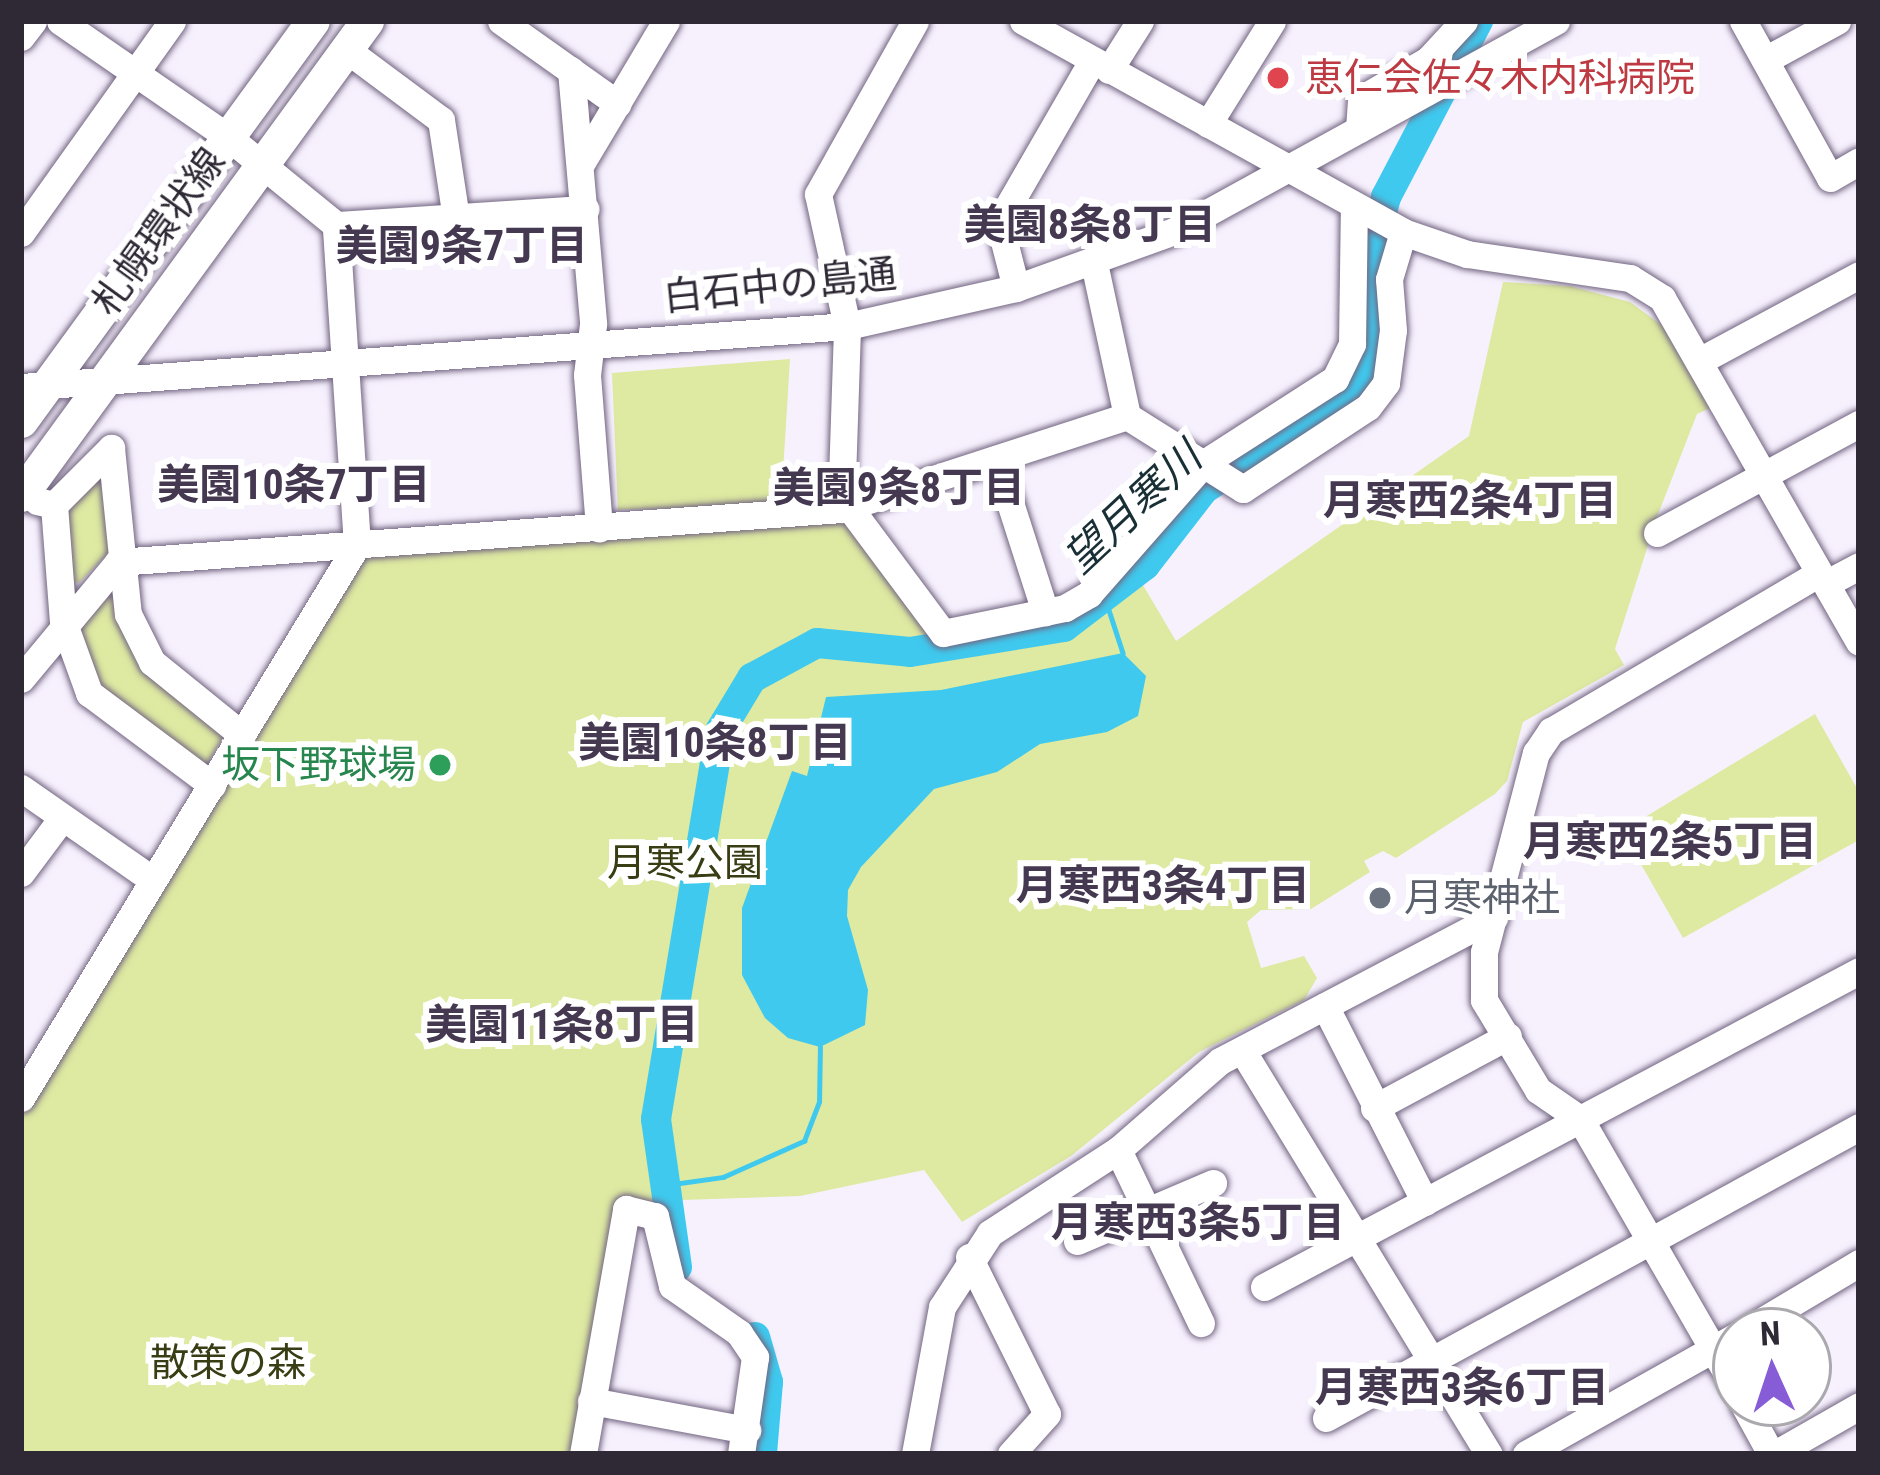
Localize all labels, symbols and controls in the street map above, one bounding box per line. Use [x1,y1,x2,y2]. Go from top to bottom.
place label: 恵仁会佐々木内科病院 [1305,55,1695,101]
marker: 恵仁会佐々木内科病院 [1262,62,1294,94]
street label: 札幌環状線 [83,139,235,325]
district label: 美園8条8丁目 [964,200,1216,250]
district label: 美園9条7丁目 [336,221,588,271]
street label: 白石中の島通 [661,250,899,322]
water label: 望月寒川 [1054,432,1212,584]
district label: 美園10条7丁目 [157,460,431,510]
district label: 美園9条8丁目 [773,463,1025,513]
district label: 月寒西2条4丁目 [1323,476,1617,526]
district label: 美園10条8丁目 [578,718,852,768]
place label: 坂下野球場 [221,742,416,788]
marker: 坂下野球場 [427,752,453,778]
district label: 月寒西2条5丁目 [1523,817,1817,867]
park label: 月寒公園 [607,840,763,886]
district label: 月寒西3条4丁目 [1016,861,1310,911]
place label: 月寒神社 [1404,875,1560,921]
marker: 月寒神社 [1367,885,1393,911]
district label: 美園11条8丁目 [425,1000,699,1050]
district label: 月寒西3条5丁目 [1051,1198,1345,1248]
north arrow [1712,1307,1832,1427]
text: N [1759,1314,1781,1354]
park label: 散策の森 [150,1340,306,1386]
district label: 月寒西3条6丁目 [1315,1363,1609,1413]

